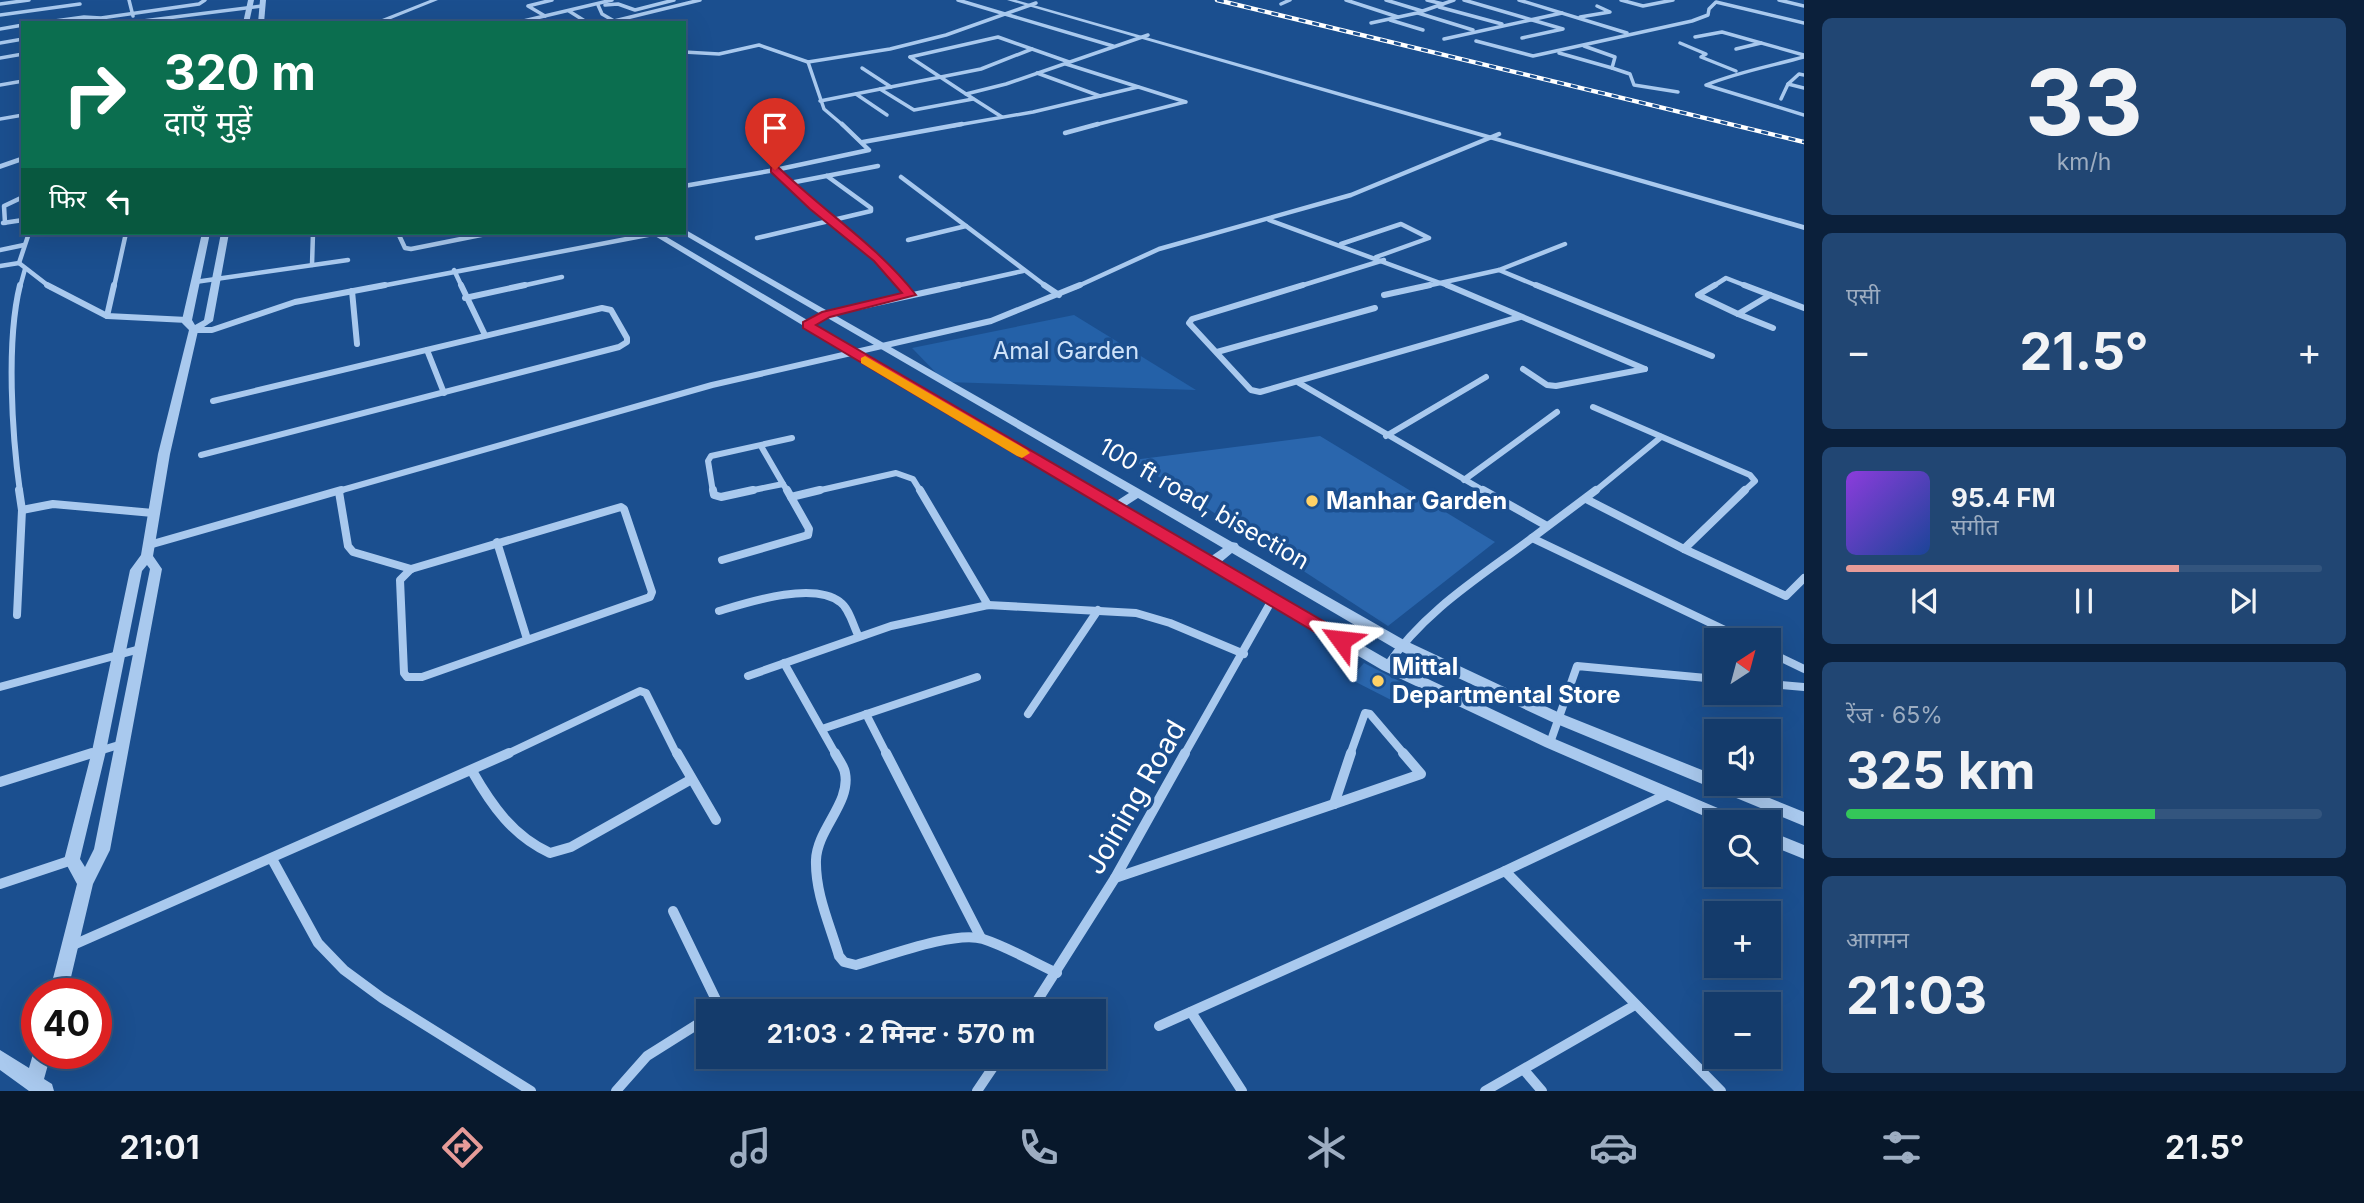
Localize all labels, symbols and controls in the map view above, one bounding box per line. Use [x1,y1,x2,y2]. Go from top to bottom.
text: 320 m [164,43,316,102]
text: 33 [2025,47,2143,157]
icon: right [49,49,140,140]
pin [745,98,805,170]
text: दाएँ मुड़ें [164,103,252,142]
icon: arrive [756,109,794,147]
text: km/h [2057,148,2111,176]
icon: left [100,182,138,220]
text: फिर [49,183,86,214]
text: एसी [1846,282,1880,310]
text: 21.5° [2019,320,2149,383]
text: − [1846,328,1871,374]
text: + [2297,328,2322,374]
park label: Amal Garden [993,336,1139,365]
street label: 100 ft road, bisection [1094,432,1314,576]
text: 95.4 FM [1951,482,2056,513]
place label: Manhar Garden [1326,486,1507,515]
marker: Manhar Garden [1304,493,1320,509]
text: संगीत [1951,513,1999,541]
icon: previous [1906,582,1944,620]
icon: pause [2065,582,2103,620]
icon: next [2224,582,2262,620]
position arrow [1304,603,1378,677]
north arrow [1704,628,1782,705]
map controls [1704,628,1781,1069]
place label: Mittal Departmental Store [1392,652,1621,709]
marker: Mittal Departmental Store [1370,673,1386,689]
text: रेंज · 65% [1846,701,1943,729]
street label: Joining Road [1077,714,1193,880]
button: sound [1704,719,1781,796]
text: 325 km [1846,739,2036,802]
button: search [1704,810,1781,887]
button: + [1704,901,1781,978]
text: आगमन [1846,926,1909,954]
text: 21:03 [1846,964,1987,1027]
speed limit sign: 40 [21,978,112,1069]
button: − [1704,992,1781,1069]
text: 21:03 · 2 मिनट · 570 m [767,1018,1035,1049]
icon: directions [438,1123,487,1172]
icon: music [726,1123,775,1172]
icon: phone [1014,1123,1063,1172]
icon: climate [1302,1123,1351,1172]
icon: car [1589,1123,1638,1172]
icon: filters [1877,1123,1926,1172]
text: 21:01 [119,1128,199,1167]
text: 21.5° [2165,1128,2245,1167]

